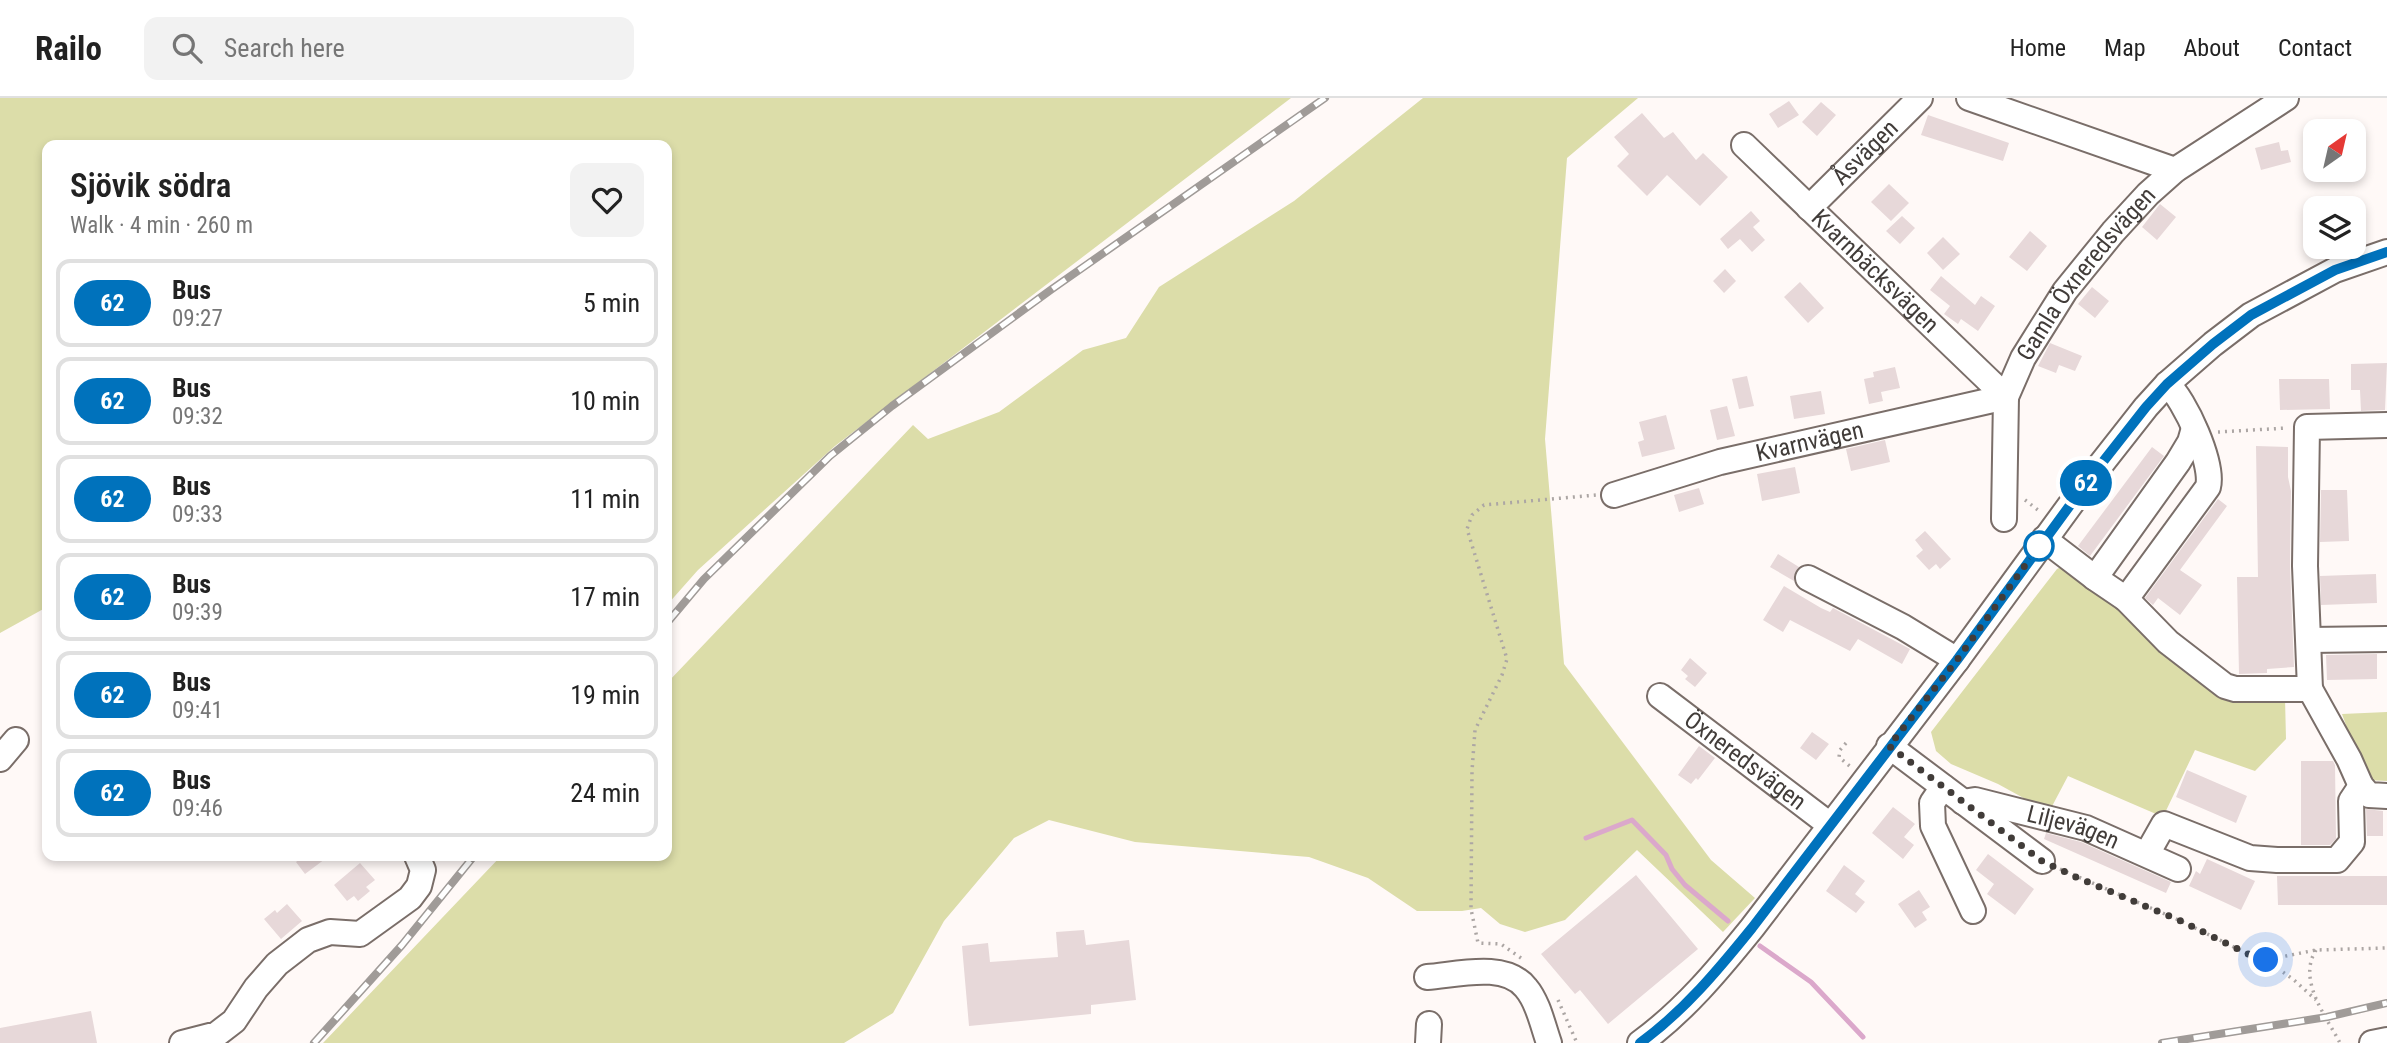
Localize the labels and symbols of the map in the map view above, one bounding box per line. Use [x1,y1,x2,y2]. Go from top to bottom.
street label: Åsvägen [1826,114,1904,191]
north arrow [2303,119,2366,182]
street label: Gamla Öxneredsvägen [2011,181,2161,366]
street label: Kvarnbäcksvägen [1806,204,1945,339]
street label: Kvarnvägen [1753,416,1866,467]
line badge: 62 [2054,460,2118,506]
unlabelled marker [2024,531,2054,561]
street label: Öxneredsvägen [1679,706,1812,816]
street label: Liljevägen [2024,800,2124,855]
your location [2248,942,2283,977]

